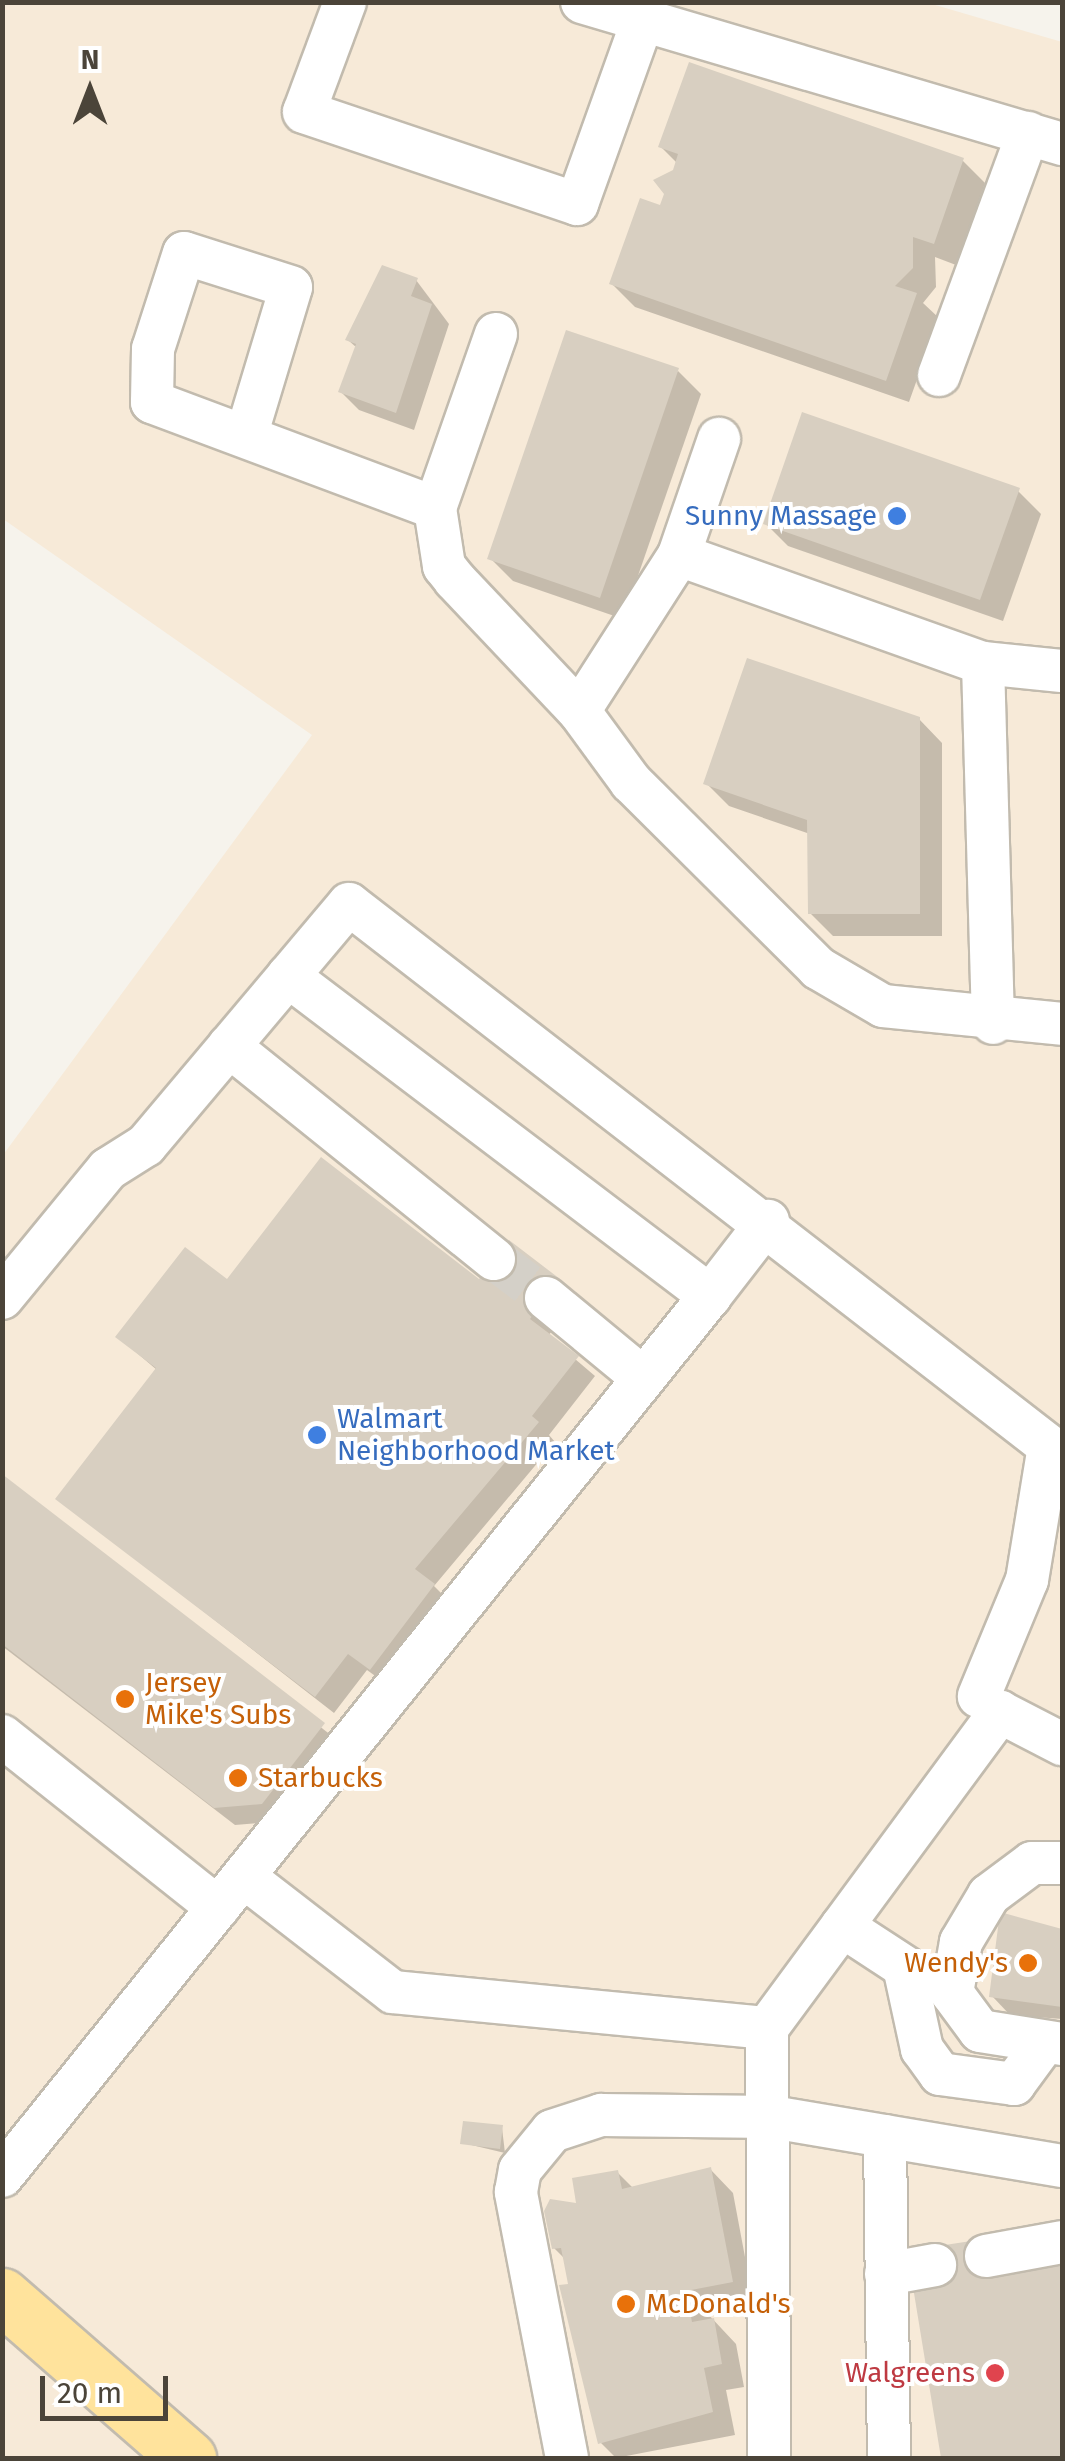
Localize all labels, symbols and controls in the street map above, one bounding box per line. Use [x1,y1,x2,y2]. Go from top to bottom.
north arrow [40,40,140,140]
text: N [81,43,99,76]
place label: Sunny Massage [685,499,877,533]
marker: Sunny Massage [886,505,908,527]
place label: Walmart Neighborhood Market [337,1402,615,1468]
marker: Walmart Neighborhood Market [306,1424,328,1446]
place label: Jersey Mike's Subs [145,1666,291,1732]
marker: Jersey Mike's Subs [114,1688,136,1710]
place label: Starbucks [258,1761,383,1795]
marker: Starbucks [227,1767,249,1789]
place label: Wendy's [904,1946,1008,1980]
marker: Wendy's [1017,1952,1039,1974]
place label: McDonald's [646,2287,791,2321]
marker: McDonald's [615,2293,637,2315]
scale bar [45,2356,172,2418]
place label: Walgreens [845,2356,975,2390]
marker: Walgreens [984,2362,1006,2384]
text: 20 m [57,2375,122,2411]

